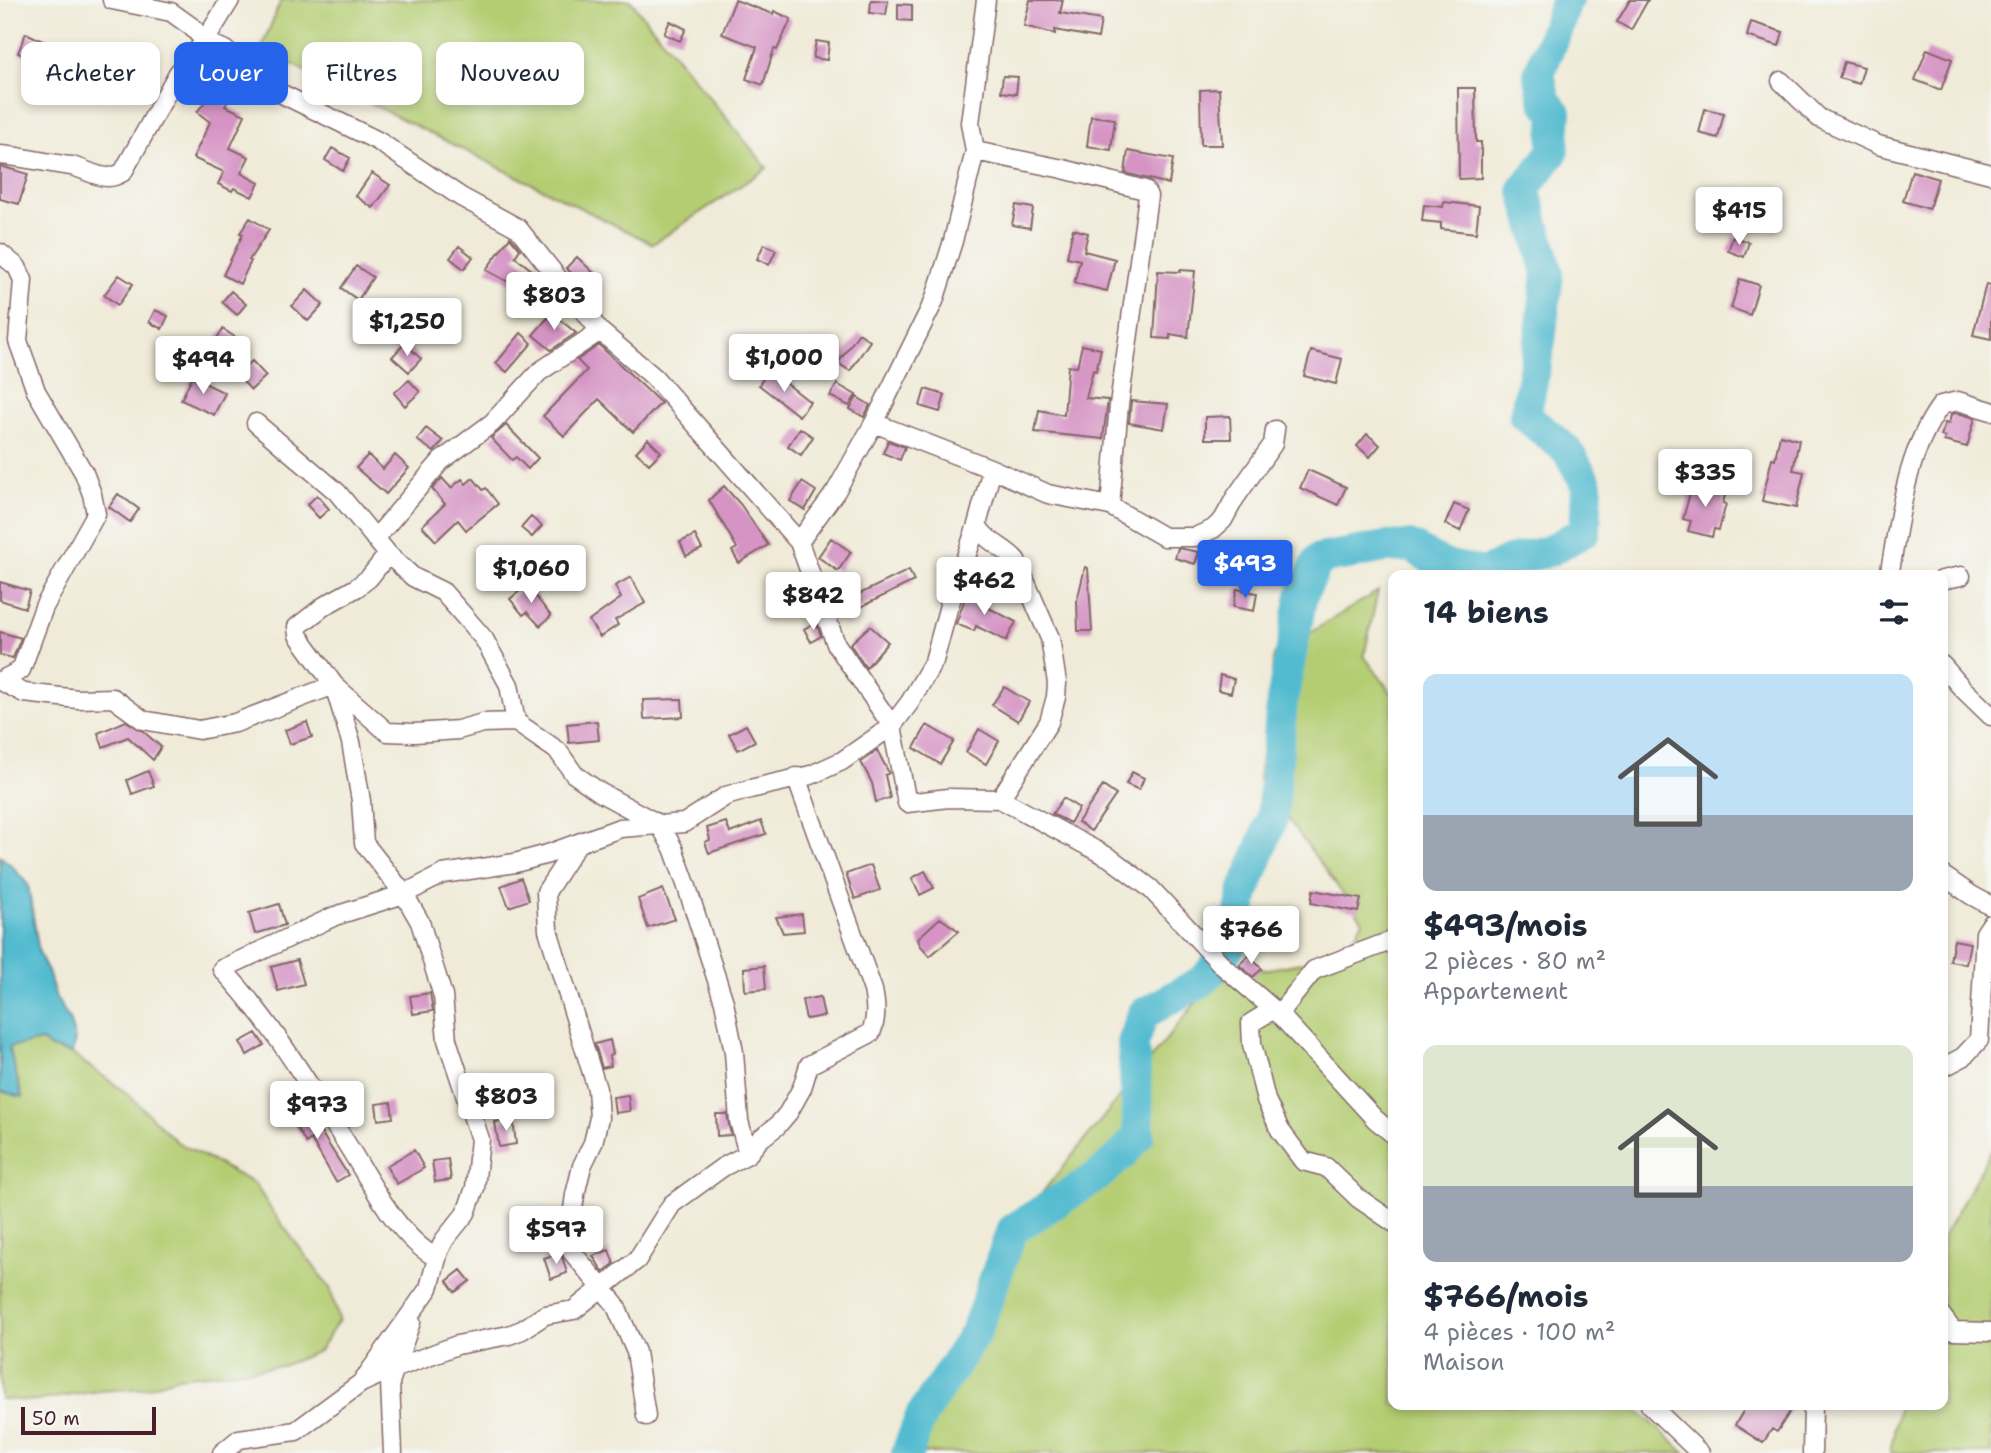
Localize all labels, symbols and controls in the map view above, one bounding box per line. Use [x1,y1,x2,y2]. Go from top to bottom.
chip: Acheter [21,42,160,105]
chip: Louer [174,42,288,105]
chip: Filtres [302,42,422,105]
chip: Nouveau [436,42,584,105]
pin: $415 [1698,188,1780,247]
text: $415 [1711,195,1767,225]
pin: $803 [513,272,595,332]
text: $803 [522,280,586,310]
pin: $1,250 [350,298,464,358]
text: $1,250 [369,306,445,336]
pin: $1,000 [727,334,841,394]
pin: $494 [162,336,244,396]
text: $1,000 [745,342,823,372]
text: $494 [171,344,235,374]
pin: $335 [1664,449,1746,509]
text: $335 [1674,457,1736,487]
pin: $493 [1204,540,1286,600]
pin: $1,060 [474,546,588,605]
text: $493 [1213,548,1277,578]
text: $1,060 [492,553,570,583]
pin: $462 [943,558,1025,617]
text: $462 [952,565,1016,595]
pin: $842 [772,572,854,632]
text: $842 [782,580,844,610]
text: 14 biens [1423,592,1549,633]
icon: filters [1875,593,1913,631]
icon: home [1605,719,1731,845]
text: $493/mois [1423,905,1588,946]
pin: $766 [1210,906,1292,966]
text: $766 [1219,914,1283,944]
text: 2 pièces · 80 m² [1423,946,1606,976]
text: Appartement [1423,976,1568,1006]
pin: $803 [465,1074,547,1133]
text: $803 [474,1081,538,1111]
pin: $973 [276,1082,358,1141]
text: $973 [286,1089,348,1119]
icon: home [1605,1090,1731,1216]
pin: $597 [515,1206,597,1266]
text: $597 [525,1214,587,1244]
text: $766/mois [1423,1276,1589,1317]
text: 4 pièces · 100 m² [1423,1317,1615,1347]
text: Maison [1423,1347,1504,1377]
scale bar [21,1404,156,1436]
text: 50 m [32,1406,80,1431]

